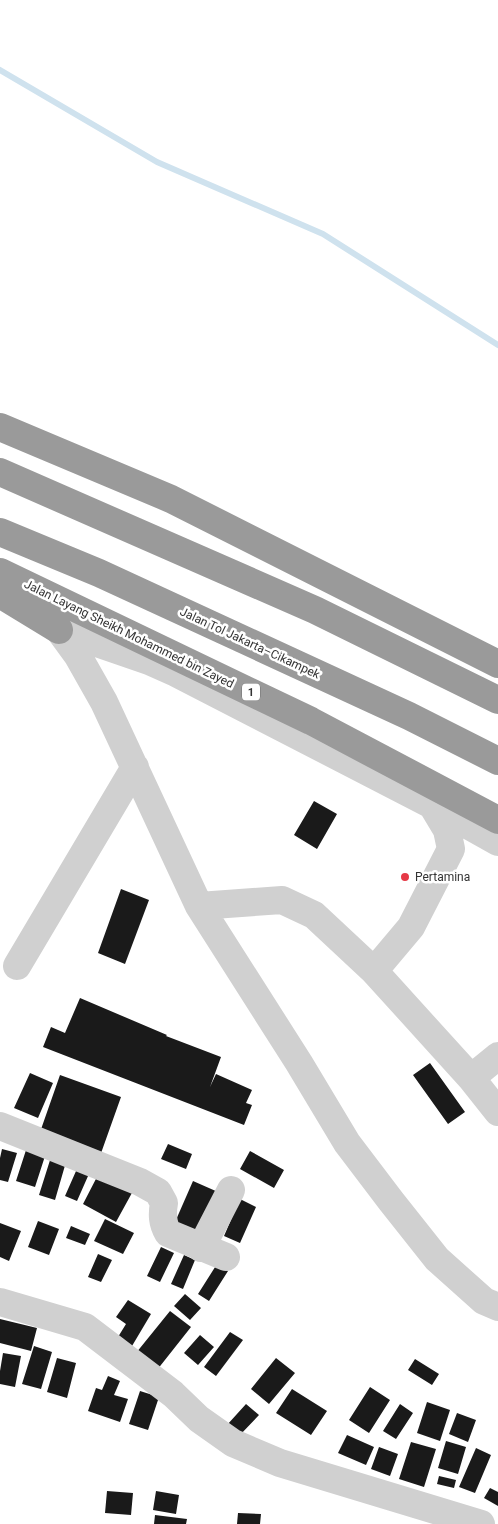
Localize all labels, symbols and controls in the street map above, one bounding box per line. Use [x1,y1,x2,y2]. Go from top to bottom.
street label: Jalan Layang Sheikh Mohammed bin Zayed [22,577,236,691]
street label: Jalan Tol Jakarta–Cikampek [178,604,323,682]
road number: 1 [242,684,260,700]
place label: Pertamina [415,870,470,884]
marker: Pertamina [399,871,411,883]

